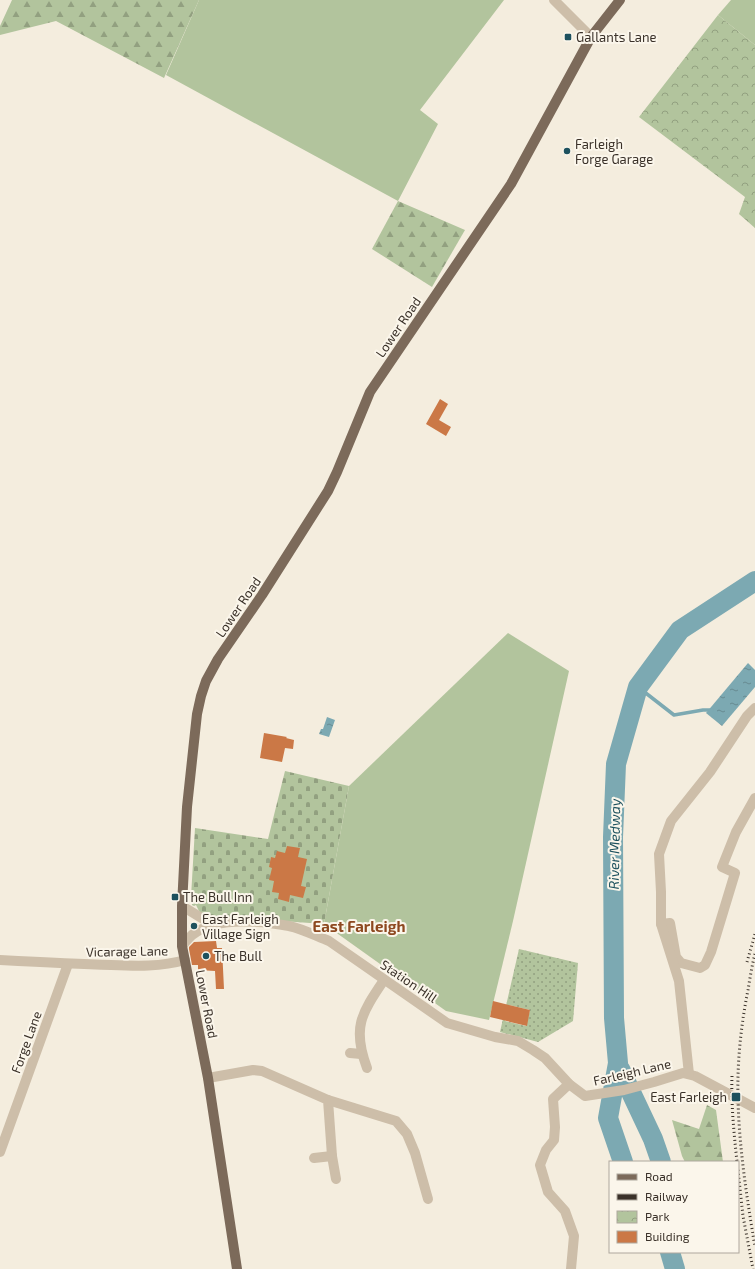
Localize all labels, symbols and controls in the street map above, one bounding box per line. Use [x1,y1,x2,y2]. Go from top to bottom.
place label: Gallants Lane [576,29,657,45]
marker: Gallants Lane [563,32,573,42]
place label: Farleigh Forge Garage [575,136,653,167]
marker: Farleigh Forge Garage [562,146,572,156]
street label: Lower Road [372,294,424,360]
street label: Lower Road [212,574,264,640]
water label: River Medway [605,798,623,890]
place label: The Bull Inn [183,889,252,905]
marker: The Bull Inn [170,892,180,902]
place label: East Farleigh Village Sign [202,911,279,942]
district label: East Farleigh [313,917,405,935]
marker: East Farleigh Village Sign [189,921,199,931]
street label: Vicarage Lane [86,942,168,960]
place label: The Bull [214,948,262,964]
marker: The Bull [201,951,211,961]
street label: Station Hill [378,956,441,1006]
street label: Lower Road [193,968,221,1040]
street label: Forge Lane [7,1009,45,1075]
street label: Farleigh Lane [592,1055,672,1089]
place label: East Farleigh [650,1089,727,1105]
marker: East Farleigh [730,1091,742,1103]
legend [609,1161,739,1253]
text: Road [645,1169,673,1183]
text: Railway [645,1189,689,1203]
text: Park [645,1209,670,1223]
text: Building [645,1229,690,1243]

